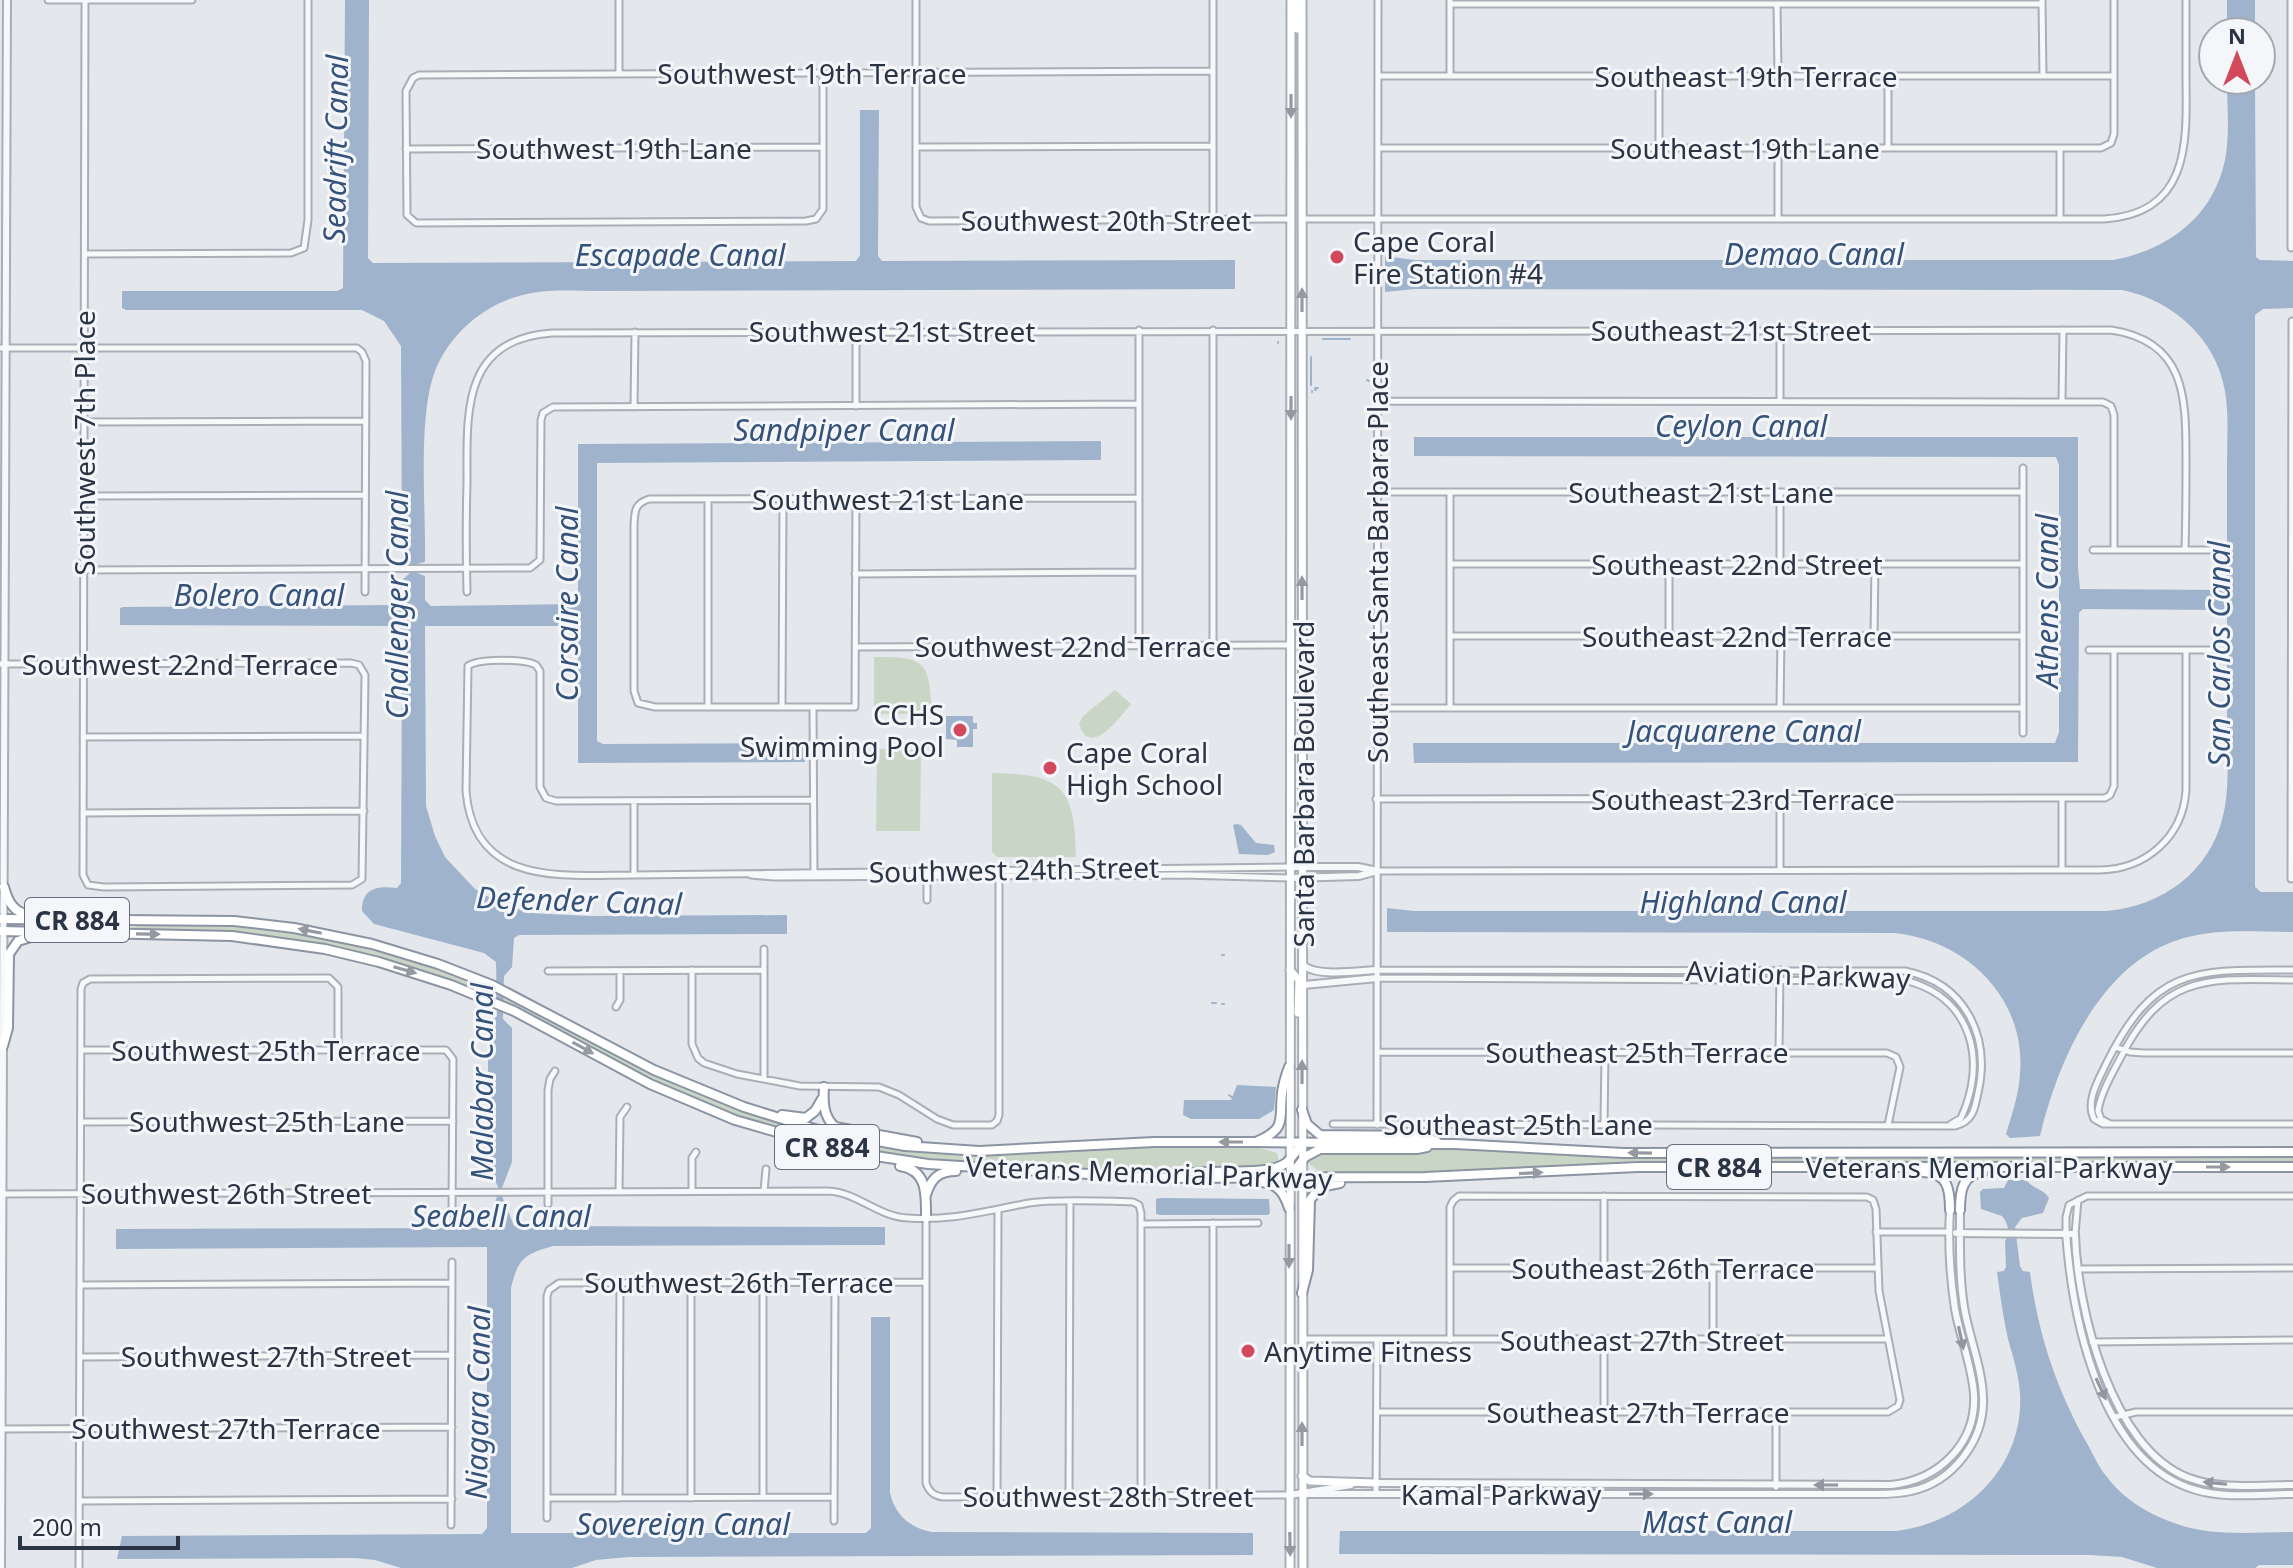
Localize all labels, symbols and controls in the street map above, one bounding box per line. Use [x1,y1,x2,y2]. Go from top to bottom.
north arrow [2197,16,2277,96]
text: N [2228,20,2246,50]
water label: Seadrift Canal [313,53,357,243]
street label: Southwest 19th Terrace [657,54,967,92]
street label: Southeast 19th Terrace [1595,57,1897,95]
one-way arrow [1285,94,1297,119]
street label: Southwest 19th Lane [476,129,752,167]
street label: Southeast 19th Lane [1610,129,1880,167]
street label: Southwest 20th Street [961,201,1251,239]
place label: Cape Coral Fire Station #4 [1353,222,1543,292]
water label: Demao Canal [1724,233,1905,274]
water label: Escapade Canal [575,234,786,275]
marker: Cape Coral Fire Station #4 [1328,248,1346,266]
one-way arrow [1296,287,1308,312]
street label: Southwest 7th Place [65,310,103,576]
street label: Southeast 21st Street [1591,311,1871,349]
street label: Southwest 21st Street [749,312,1035,350]
street label: Southeast Santa Barbara Place [1358,361,1396,763]
one-way arrow [1285,396,1297,421]
water label: Ceylon Canal [1655,405,1829,446]
water label: Sandpiper Canal [734,409,956,450]
street label: Southeast 21st Lane [1568,473,1834,511]
street label: Southwest 21st Lane [752,480,1024,518]
water label: Challenger Canal [376,489,417,719]
water label: Corsaire Canal [546,505,587,702]
water label: Athens Canal [2026,513,2067,690]
water label: San Carlos Canal [2198,540,2239,767]
street label: Southeast 22nd Street [1591,545,1883,583]
water label: Bolero Canal [174,574,345,615]
one-way arrow [1296,575,1308,600]
street label: Southeast 22nd Terrace [1582,617,1892,655]
street label: Santa Barbara Boulevard [1284,621,1322,947]
street label: Southwest 22nd Terrace [915,627,1231,665]
street label: Southwest 22nd Terrace [22,645,338,683]
place label: CCHS Swimming Pool [740,695,944,765]
water label: Jacquarene Canal [1622,710,1862,751]
marker: CCHS Swimming Pool [951,721,969,739]
place label: Cape Coral High School [1066,733,1223,803]
marker: Cape Coral High School [1041,759,1059,777]
street label: Southeast 23rd Terrace [1591,780,1895,818]
street label: Southwest 24th Street [868,847,1160,891]
water label: Defender Canal [475,876,684,924]
water label: Highland Canal [1640,881,1848,922]
road number: CR 884 [25,898,129,942]
one-way arrow [297,925,322,937]
one-way arrow [136,928,161,940]
street label: Aviation Parkway [1685,951,1912,997]
one-way arrow [393,964,417,977]
water label: Malabar Canal [461,982,502,1181]
street label: Southwest 25th Terrace [111,1031,421,1069]
street label: Southeast 25th Terrace [1486,1033,1788,1071]
one-way arrow [571,1041,594,1055]
one-way arrow [1296,1059,1308,1084]
street label: Southwest 25th Lane [129,1102,405,1140]
street label: Southeast 25th Lane [1383,1105,1653,1143]
road number: CR 884 [775,1125,879,1169]
one-way arrow [1218,1136,1243,1148]
road number: CR 884 [1667,1145,1771,1189]
street label: Veterans Memorial Parkway [965,1147,1334,1197]
one-way arrow [1627,1147,1652,1159]
street label: Veterans Memorial Parkway [1805,1148,2173,1186]
one-way arrow [2206,1161,2231,1173]
one-way arrow [1519,1166,1544,1179]
street label: Southwest 26th Street [81,1174,371,1212]
water label: Seabell Canal [411,1195,592,1236]
one-way arrow [1283,1244,1295,1269]
street label: Southeast 26th Terrace [1512,1249,1814,1287]
street label: Southwest 26th Terrace [584,1263,894,1301]
water label: Niagara Canal [455,1305,499,1500]
street label: Southeast 27th Street [1500,1321,1784,1359]
one-way arrow [1955,1325,1968,1350]
place label: Anytime Fitness [1264,1332,1472,1370]
street label: Southwest 27th Street [121,1337,411,1375]
marker: Anytime Fitness [1239,1342,1257,1360]
one-way arrow [2094,1378,2108,1401]
street label: Southeast 27th Terrace [1487,1393,1789,1431]
street label: Southwest 27th Terrace [71,1409,381,1447]
one-way arrow [1296,1421,1308,1446]
street label: Kamal Parkway [1401,1475,1602,1513]
street label: Southwest 28th Street [963,1477,1253,1515]
one-way arrow [2202,1477,2227,1490]
one-way arrow [1813,1479,1838,1491]
one-way arrow [1629,1488,1654,1500]
scale bar [20,1500,178,1550]
water label: Mast Canal [1642,1501,1793,1542]
water label: Sovereign Canal [576,1503,791,1544]
text: 200 m [32,1510,102,1543]
one-way arrow [1284,1532,1296,1557]

